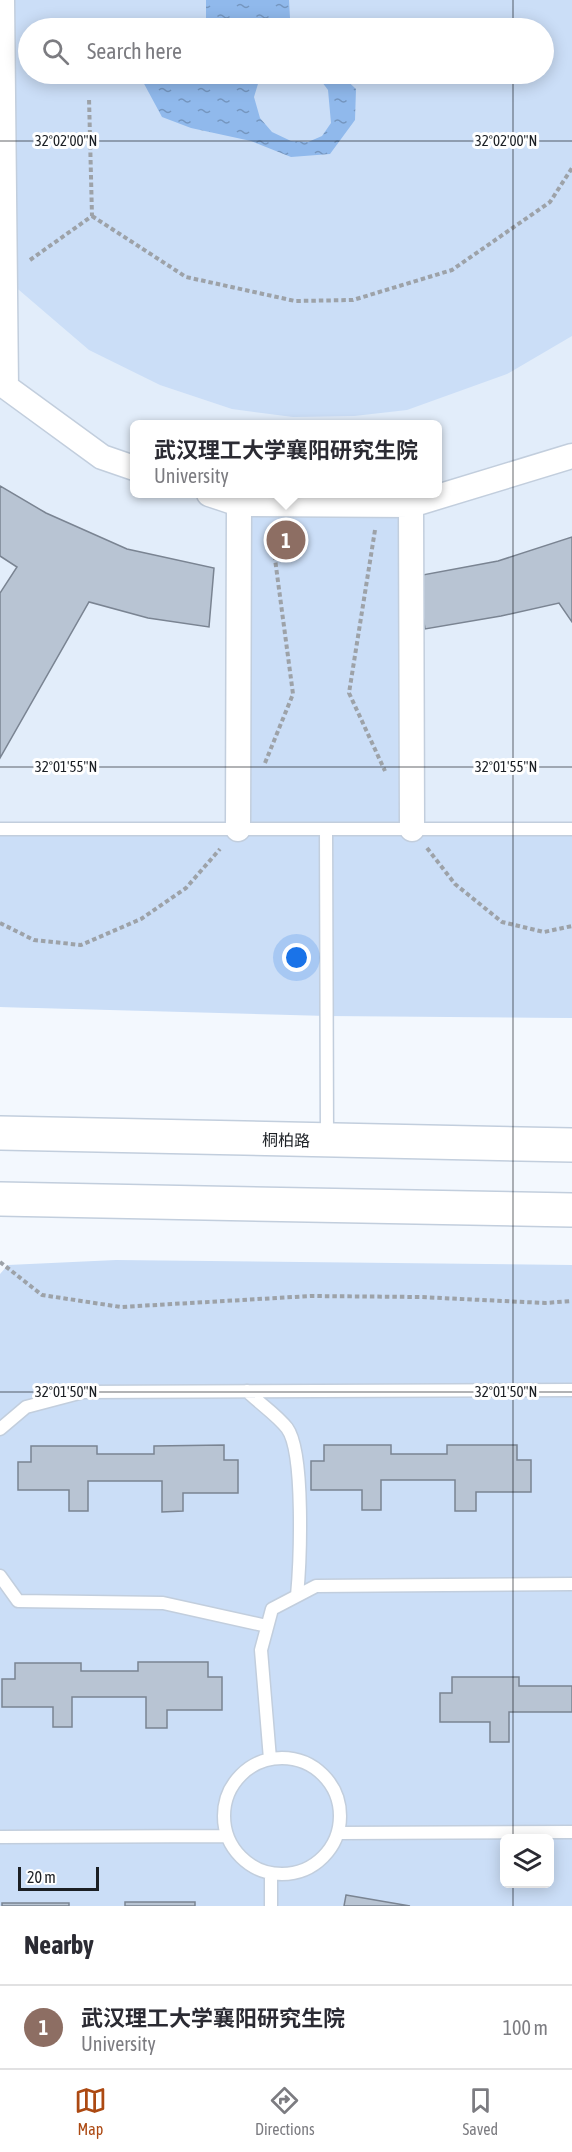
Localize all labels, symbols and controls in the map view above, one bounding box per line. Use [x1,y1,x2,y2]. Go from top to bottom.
search box [18,18,554,84]
icon: search [39,35,72,68]
text: Search here [87,38,182,64]
text: 32°02'00"N [35,132,97,149]
text: 32°02'00"N [475,132,537,149]
popup [130,420,442,498]
text: 武汉理工大学襄阳研究生院 [154,437,418,463]
text: University [154,464,229,487]
pin: 1 [266,518,306,562]
text: 32°01'55"N [35,758,97,775]
text: 32°01'55"N [475,758,537,775]
your location [282,943,311,972]
street label: 桐柏路 [262,1131,310,1149]
text: 32°01'50"N [35,1383,97,1400]
text: 32°01'50"N [475,1383,537,1400]
map controls [500,1834,554,1888]
button: layers [500,1834,554,1888]
scale bar [18,1864,99,1892]
text: 20 m [27,1868,56,1886]
text: Nearby [24,1930,94,1960]
text: 武汉理工大学襄阳研究生院 [81,2005,345,2031]
text: 1 [39,2016,48,2039]
text: 100 m [503,2016,548,2039]
text: University [81,2032,156,2055]
tab: Map [74,2084,107,2138]
tab: Directions [255,2084,315,2138]
tab: Saved [463,2084,498,2138]

